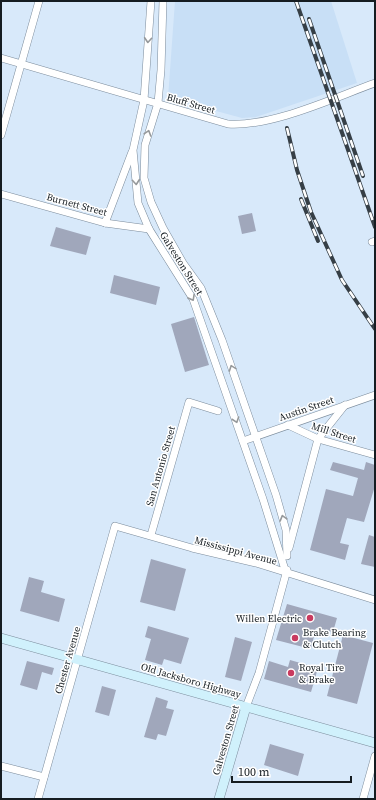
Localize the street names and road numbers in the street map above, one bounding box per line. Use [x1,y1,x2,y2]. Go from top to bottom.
street label: Bluff Street [165,90,217,117]
street label: Burnett Street [45,190,109,219]
street label: Galveston Street [157,229,207,298]
street label: Austin Street [277,393,336,424]
street label: Mill Street [310,419,359,446]
street label: San Antonio Street [143,424,178,508]
street label: Mississippi Avenue [193,533,279,568]
street label: Chester Avenue [52,625,83,695]
street label: Old Jacksboro Highway [139,660,243,701]
street label: Galveston Street [209,703,242,777]

